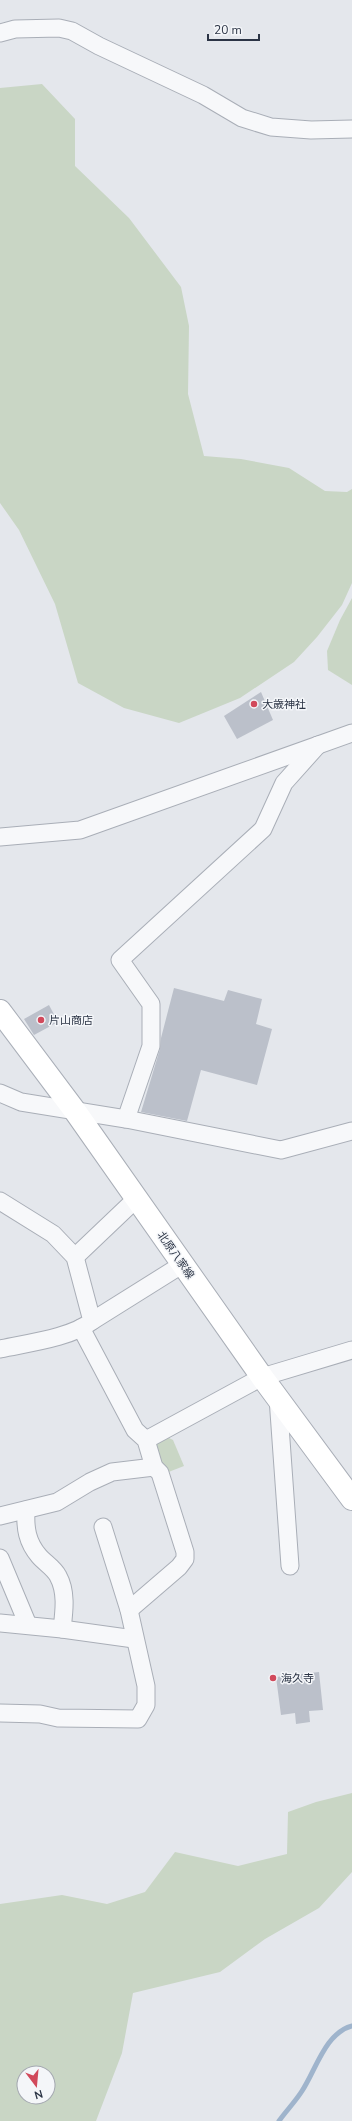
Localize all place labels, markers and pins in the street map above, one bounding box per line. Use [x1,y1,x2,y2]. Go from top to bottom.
place label: 大歳神社 [262,697,306,712]
marker: 大歳神社 [249,699,259,709]
place label: 片山商店 [49,1013,93,1028]
marker: 片山商店 [36,1015,46,1025]
place label: 海久寺 [281,1671,314,1686]
marker: 海久寺 [268,1673,278,1683]

